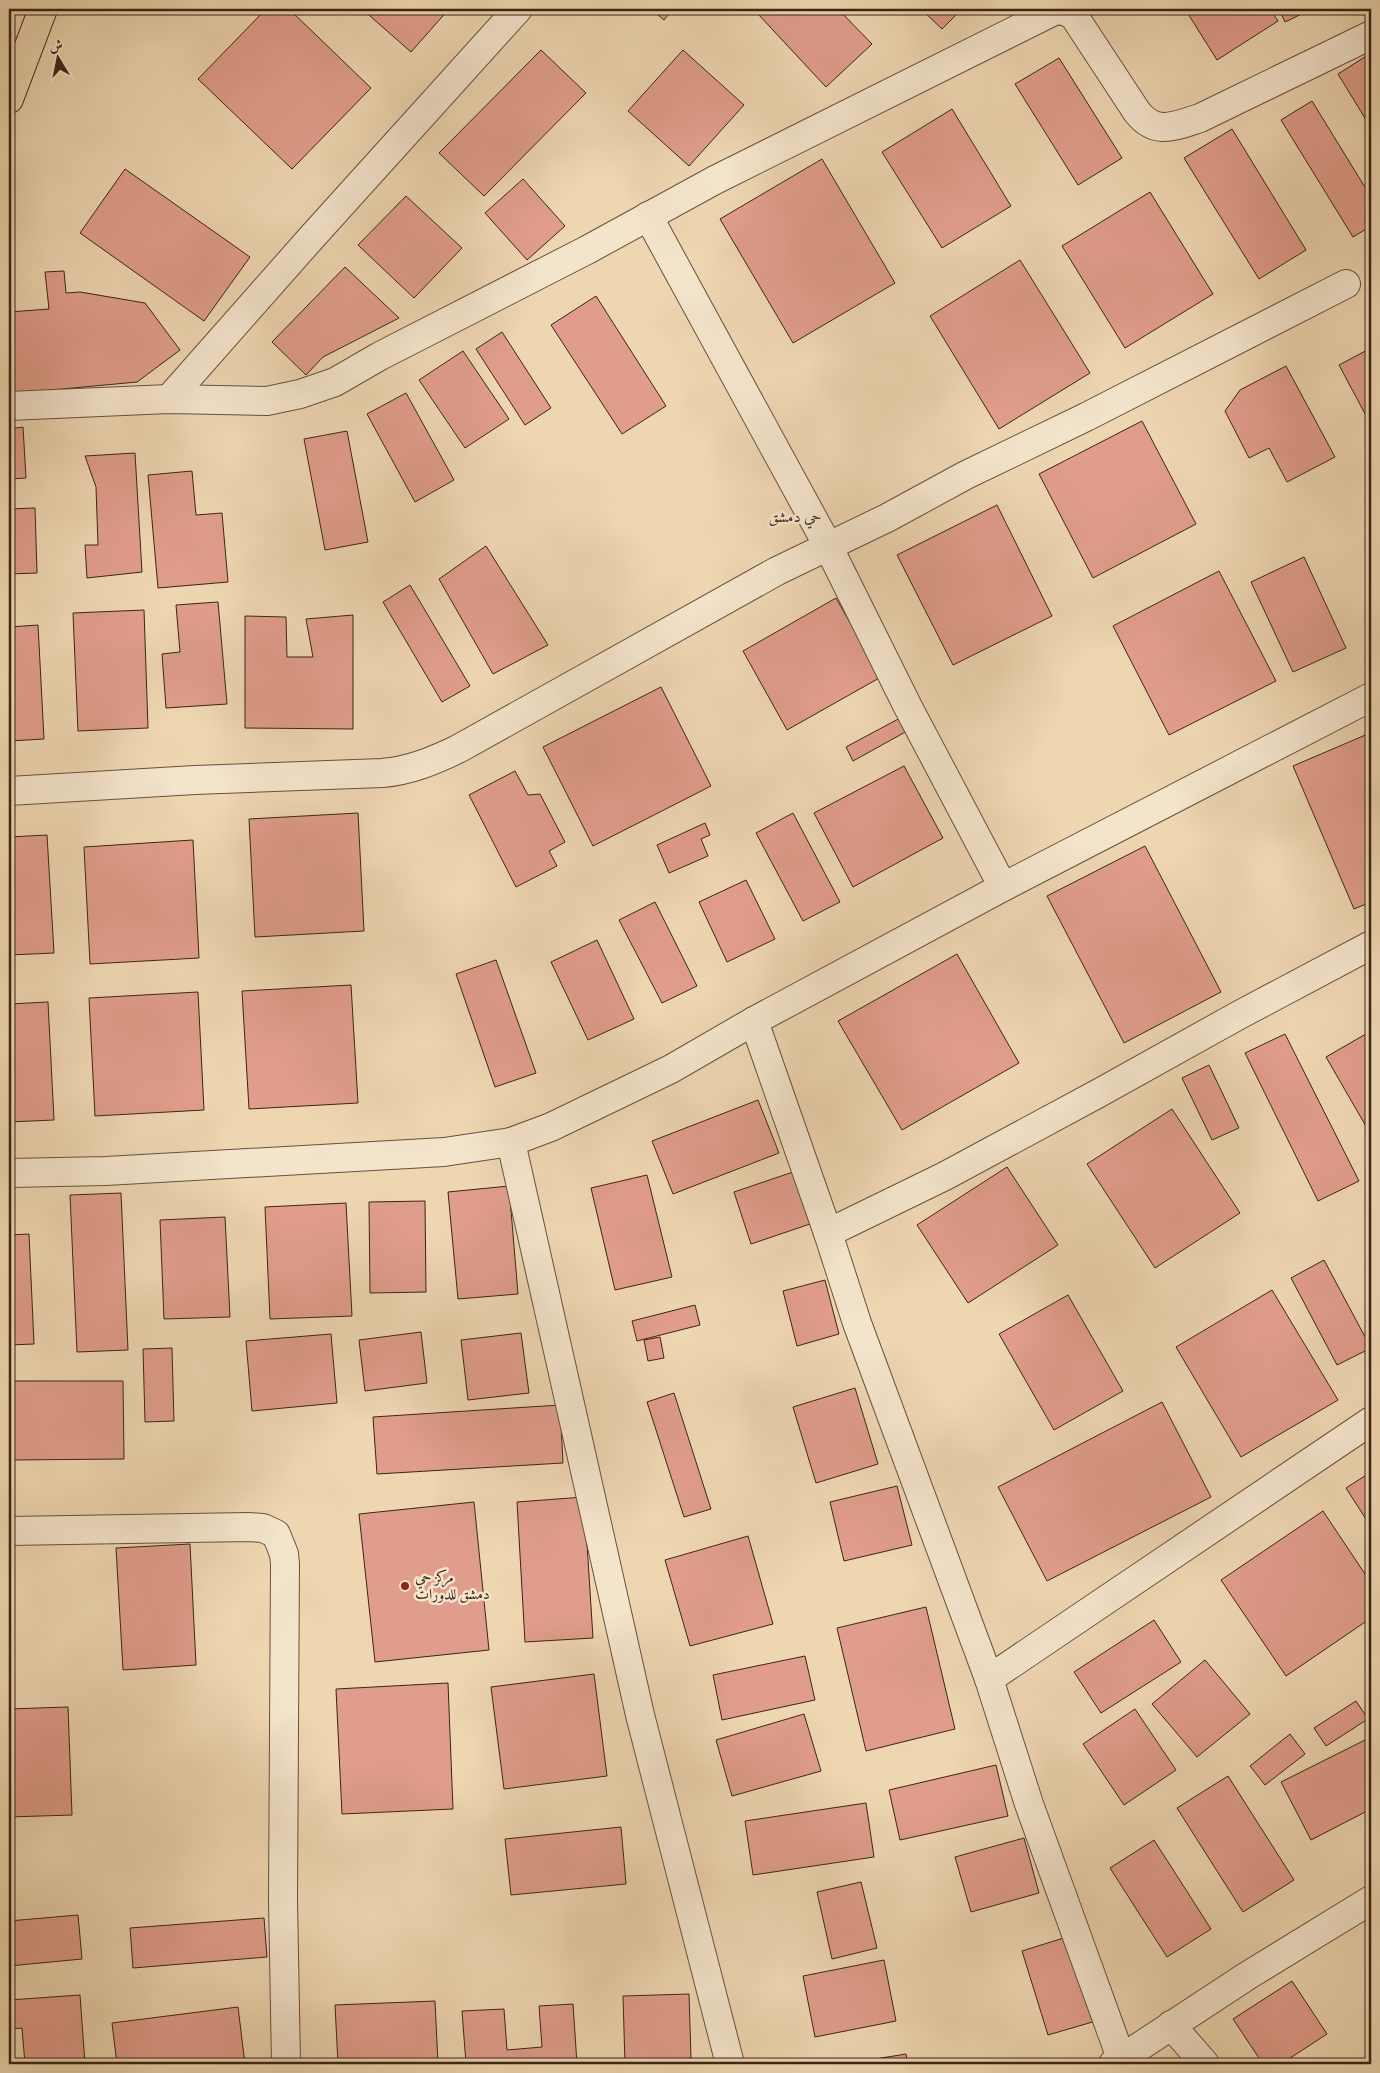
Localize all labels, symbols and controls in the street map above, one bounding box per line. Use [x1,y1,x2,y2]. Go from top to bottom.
north arrow [32,32,82,82]
text: ش [48,36,64,55]
district label: حي دمشق [768,507,822,529]
place label: مركز حي دمشق للدورات [415,1568,490,1603]
marker: مركز حي دمشق للدورات [399,1580,411,1592]

